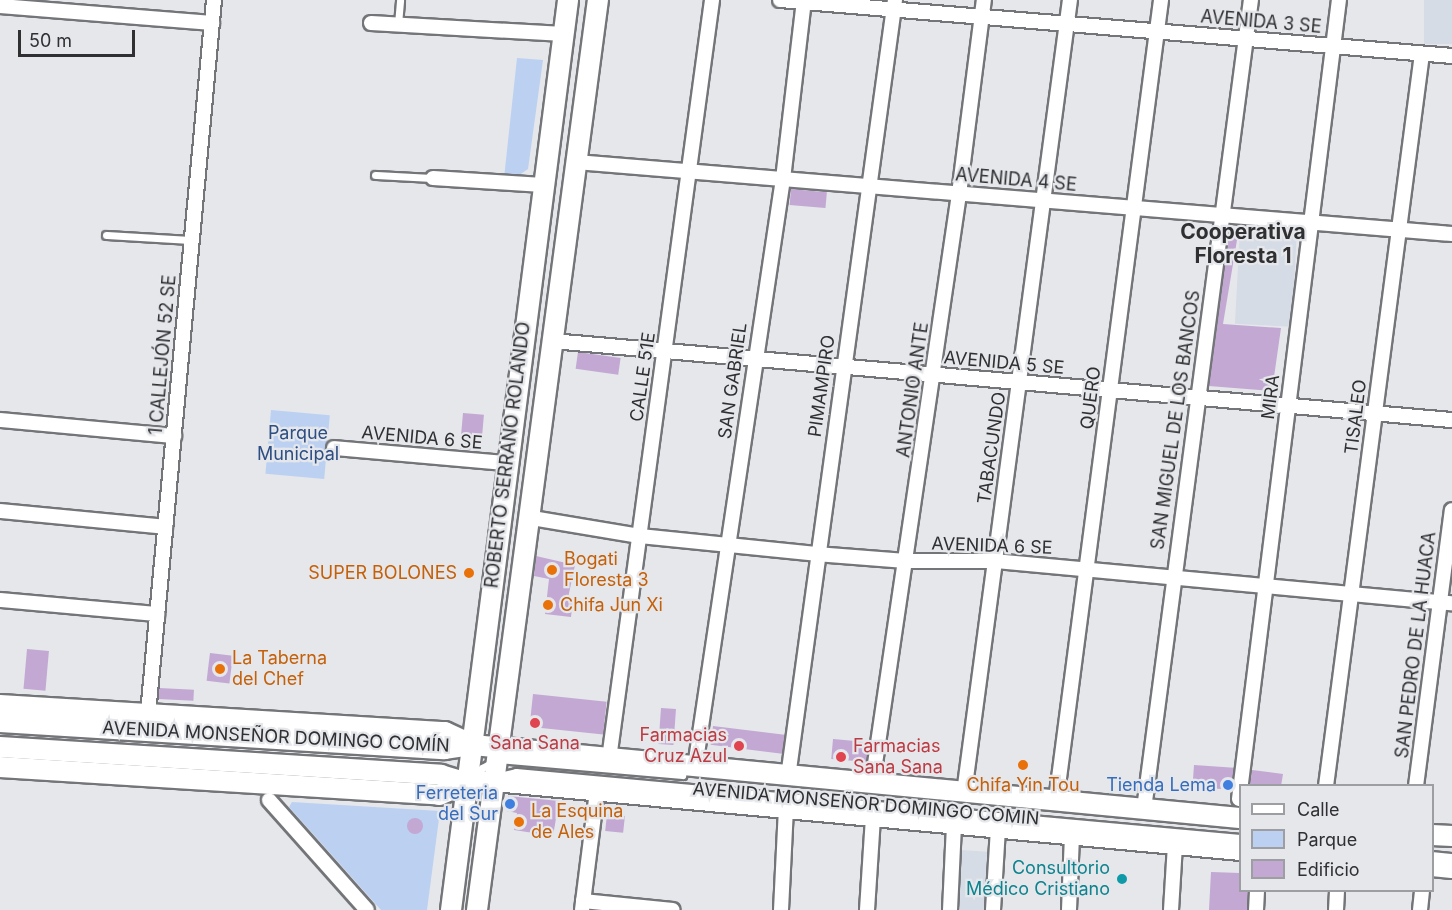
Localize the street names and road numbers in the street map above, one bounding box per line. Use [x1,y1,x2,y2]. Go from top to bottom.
street label: AVENIDA 3 SE [1200,6,1322,38]
street label: AVENIDA 4 SE [954,164,1078,196]
street label: 1 CALLEJÓN 52 SE [145,274,181,436]
street label: SAN MIGUEL DE LOS BANCOS [1147,289,1205,551]
street label: ROBERTO SERRANO ROLANDO [481,321,535,589]
street label: SAN GABRIEL [714,321,752,441]
street label: ANTONIO ANTE [893,321,933,459]
street label: CALLE 51E [626,331,660,423]
street label: PIMAMPIRO [804,334,840,438]
street label: AVENIDA 5 SE [943,347,1065,379]
street label: QUERO [1076,365,1106,431]
street label: MIRA [1258,373,1284,421]
street label: TISALEO [1341,378,1371,456]
street label: TABACUNDO [973,391,1011,505]
street label: AVENIDA 6 SE [361,422,483,454]
street label: SAN PEDRO DE LA HUACA [1391,530,1441,760]
street label: AVENIDA 6 SE [931,533,1053,559]
street label: AVENIDA MONSEÑOR DOMINGO COMÍN [102,717,450,757]
street label: AVENIDA MONSEÑOR DOMINGO COMIN [692,778,1040,830]

